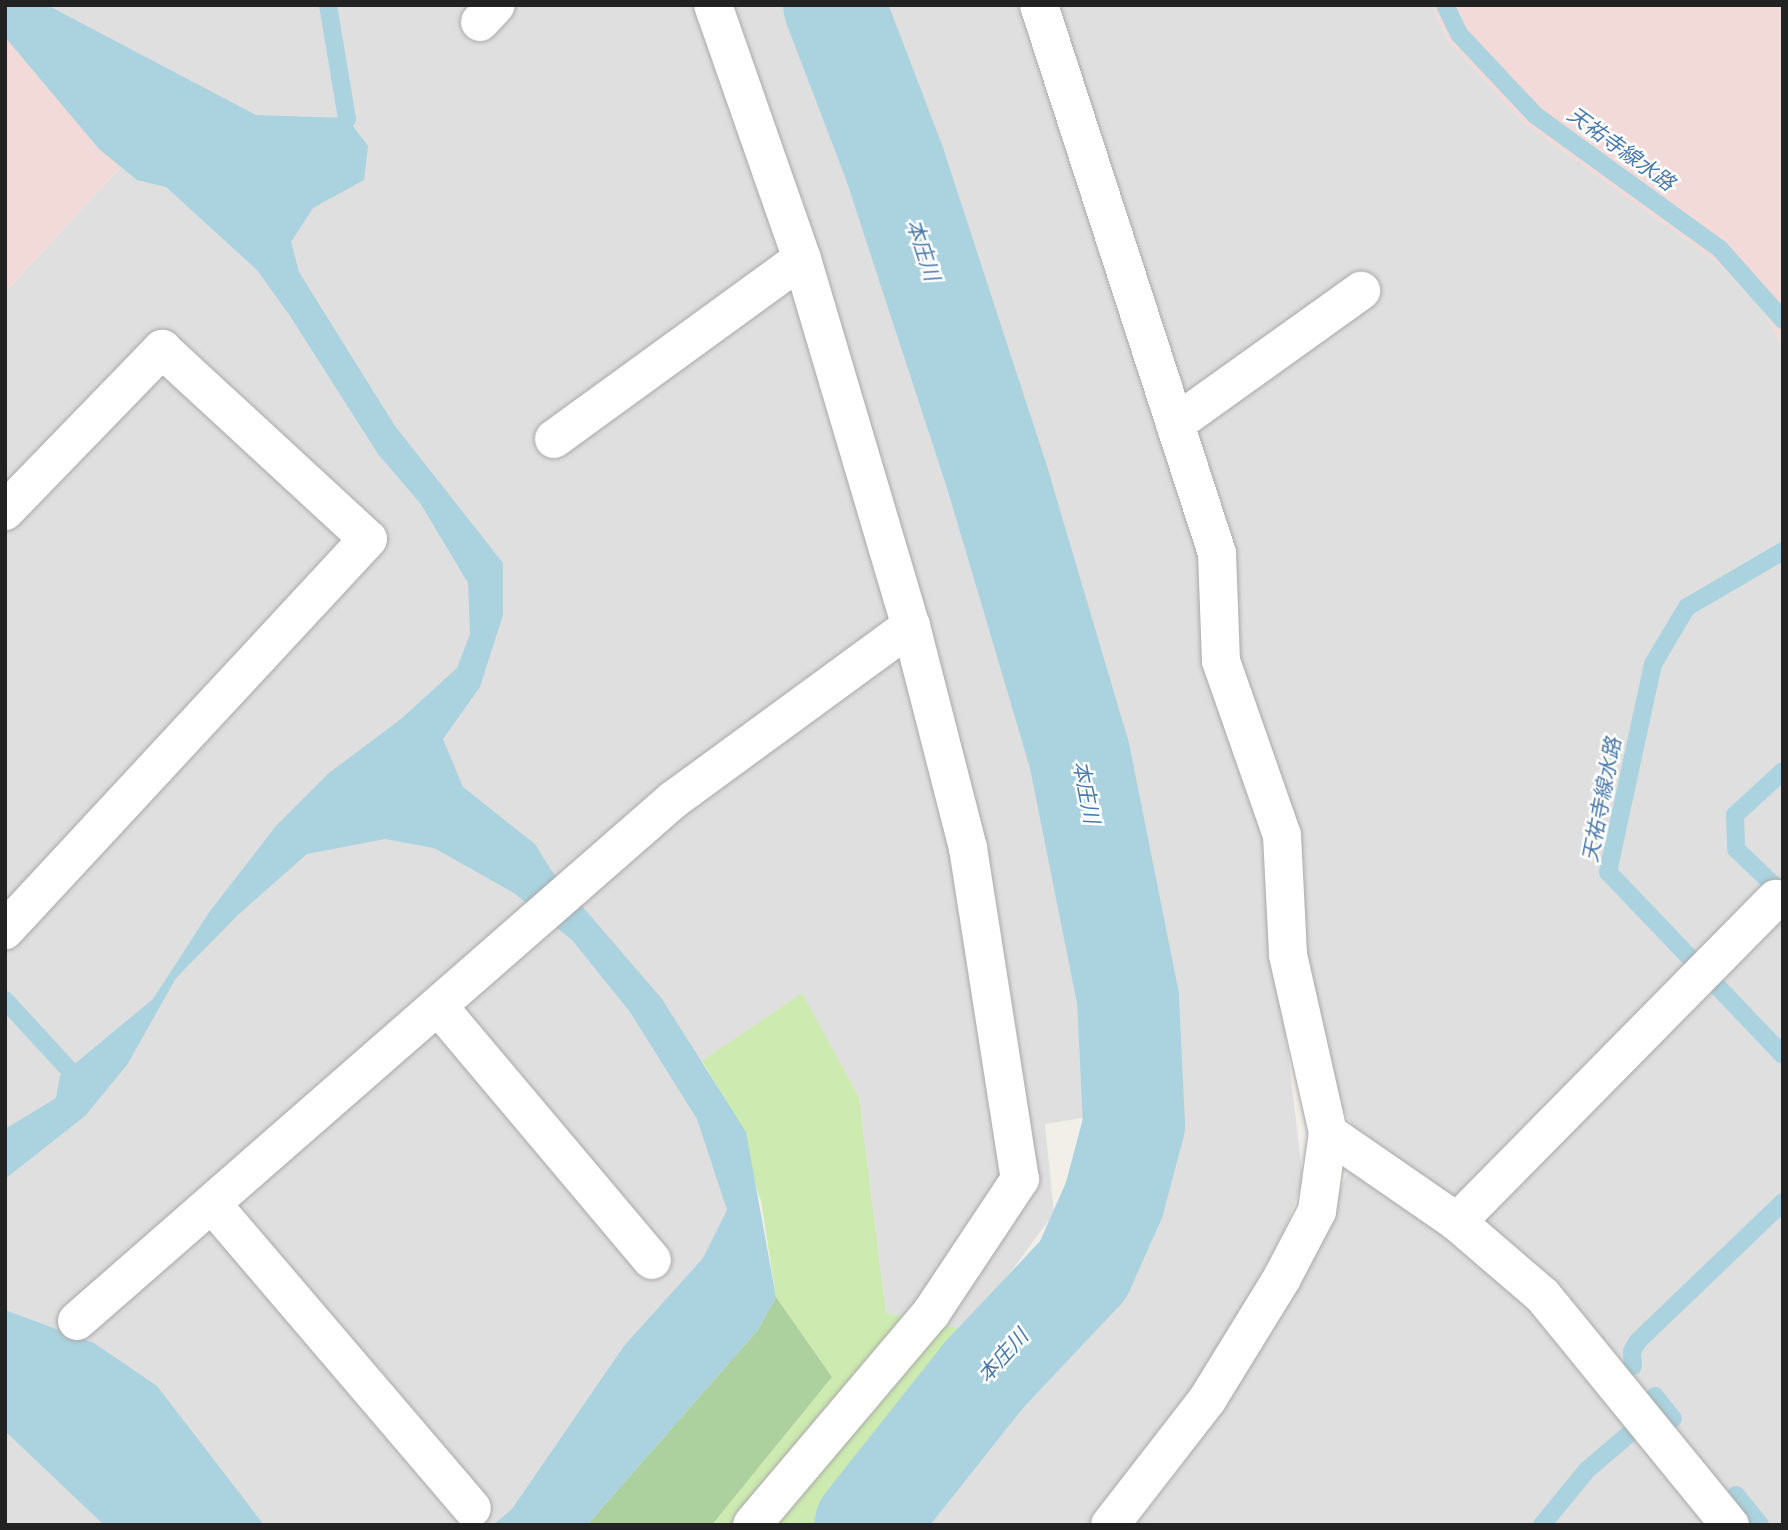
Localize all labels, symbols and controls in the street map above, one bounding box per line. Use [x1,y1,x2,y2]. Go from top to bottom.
water label: 天祐寺線水路 [1563,102,1679,196]
water label: 本庄川 [901,216,945,284]
water label: 天祐寺線水路 [1578,736,1626,864]
water label: 本庄川 [1068,759,1104,825]
water label: 本庄川 [973,1324,1033,1388]

